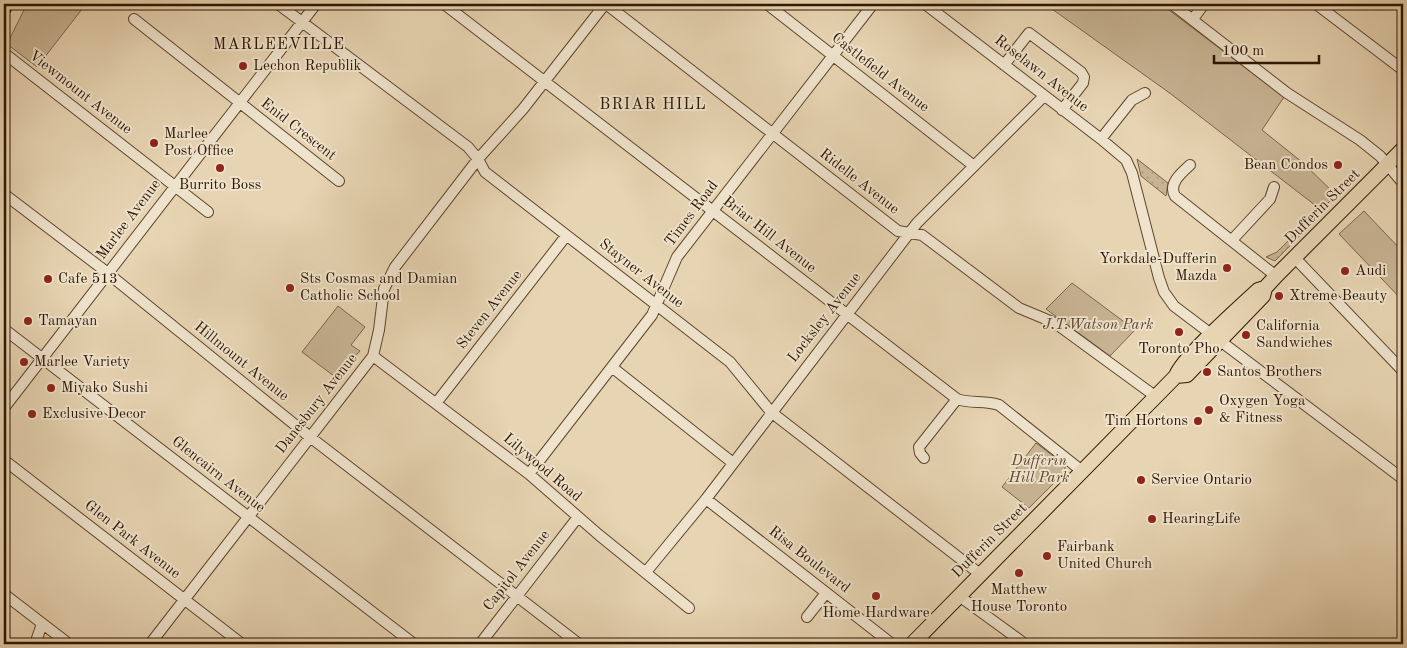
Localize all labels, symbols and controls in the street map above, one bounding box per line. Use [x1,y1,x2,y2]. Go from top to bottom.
street label: Castlefield Avenue [829,31,931,116]
scale bar [1214,32,1320,64]
street label: Roselawn Avenue [991,33,1091,115]
district label: MARLEEVILLE [213,37,345,53]
text: 100 m [1222,44,1264,59]
street label: Viewmount Avenue [26,48,134,138]
place label: Lechon Republik [253,59,362,74]
marker: Lechon Republik [237,60,249,72]
street label: Enid Crescent [258,96,338,164]
district label: BRIAR HILL [599,97,707,113]
place label: Marlee Post Office [164,127,234,159]
marker: Marlee Post Office [148,137,160,149]
street label: Ridelle Avenue [816,146,902,218]
place label: Bean Condos [1244,158,1328,173]
marker: Bean Condos [1332,159,1344,171]
marker: Burrito Boss [214,162,226,174]
street label: Dufferin Street [1283,167,1363,247]
street label: Marlee Avenue [94,177,164,263]
place label: Burrito Boss [179,178,261,193]
street label: Times Road [663,178,721,250]
street label: Briar Hill Avenue [719,194,819,276]
street label: Stayner Avenue [596,236,686,312]
place label: Yorkdale-Dufferin Mazda [1099,252,1218,284]
marker: Yorkdale-Dufferin Mazda [1221,262,1233,274]
place label: Audi [1355,264,1386,279]
marker: Audi [1339,265,1351,277]
street label: Steven Avenue [455,268,525,352]
street label: Locksley Avenue [786,270,865,366]
place label: Cafe 513 [58,272,118,287]
place label: Sts Cosmas and Damian Catholic School [300,272,457,304]
marker: Cafe 513 [42,273,54,285]
marker: Sts Cosmas and Damian Catholic School [284,282,296,294]
place label: Xtreme Beauty [1289,289,1387,304]
marker: Xtreme Beauty [1273,290,1285,302]
place label: Tamayan [38,314,97,329]
marker: Tamayan [22,315,34,327]
park label: J.T.Watson Park [1043,318,1153,333]
place label: California Sandwiches [1256,319,1332,351]
street label: Hillmount Avenue [191,320,291,405]
marker: Toronto Pho [1173,326,1185,338]
marker: California Sandwiches [1240,329,1252,341]
place label: Toronto Pho [1138,342,1220,357]
street label: Danesbury Avenue [273,351,361,457]
place label: Marlee Variety [34,355,130,370]
marker: Marlee Variety [18,356,30,368]
place label: Santos Brothers [1217,365,1322,380]
marker: Santos Brothers [1201,366,1213,378]
place label: Miyako Sushi [61,381,148,396]
marker: Miyako Sushi [45,382,57,394]
place label: Oxygen Yoga & Fitness [1219,394,1306,426]
marker: Oxygen Yoga & Fitness [1203,404,1215,416]
place label: Exclusive Decor [42,407,146,422]
marker: Exclusive Decor [26,408,38,420]
place label: Tim Hortons [1104,414,1188,429]
marker: Tim Hortons [1192,415,1204,427]
street label: Lilywood Road [500,431,584,505]
street label: Glencairn Avenue [168,434,268,516]
park label: Dufferin Hill Park [1008,454,1069,486]
place label: Service Ontario [1151,473,1252,488]
marker: Service Ontario [1135,474,1147,486]
street label: Glen Park Avenue [81,498,183,582]
street label: Dufferin Street [950,501,1030,581]
place label: HearingLife [1162,512,1241,527]
marker: HearingLife [1146,513,1158,525]
street label: Risa Boulevard [766,524,853,596]
street label: Capitol Avenue [481,528,553,614]
place label: Fairbank United Church [1057,540,1152,572]
marker: Fairbank United Church [1041,550,1053,562]
marker: Matthew House Toronto [1013,567,1025,579]
place label: Matthew House Toronto [971,583,1067,615]
marker: Home Hardware [870,590,882,602]
place label: Home Hardware [822,606,930,621]

